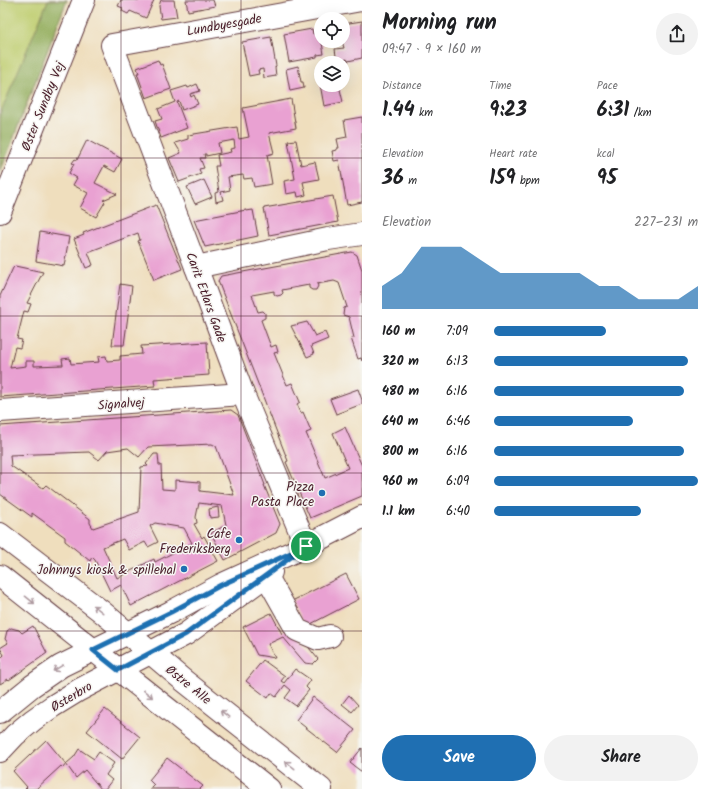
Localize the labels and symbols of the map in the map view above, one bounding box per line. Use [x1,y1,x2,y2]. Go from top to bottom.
street label: Lundbyesgade [185,9,263,42]
street label: Øster Sundby Vej [16,58,71,154]
street label: Carit Etlars Gade [179,249,232,346]
street label: Signalvej [97,392,146,417]
place label: Pizza Pasta Place [251,477,314,513]
marker: Pizza Pasta Place [317,488,327,498]
place label: Cafe Frederiksberg [160,524,231,560]
pin [289,529,323,563]
marker: Cafe Frederiksberg [234,535,244,545]
place label: Johnnys kiosk & spillehal [37,560,176,581]
marker: Johnnys kiosk & spillehal [179,564,189,574]
one-way arrow [25,596,36,605]
one-way arrow [92,604,103,613]
street label: Østre Alle [160,660,216,710]
one-way arrow [53,664,64,672]
street label: Østerbro [47,676,97,718]
one-way arrow [142,690,153,699]
one-way arrow [220,709,231,718]
one-way arrow [285,761,296,769]

